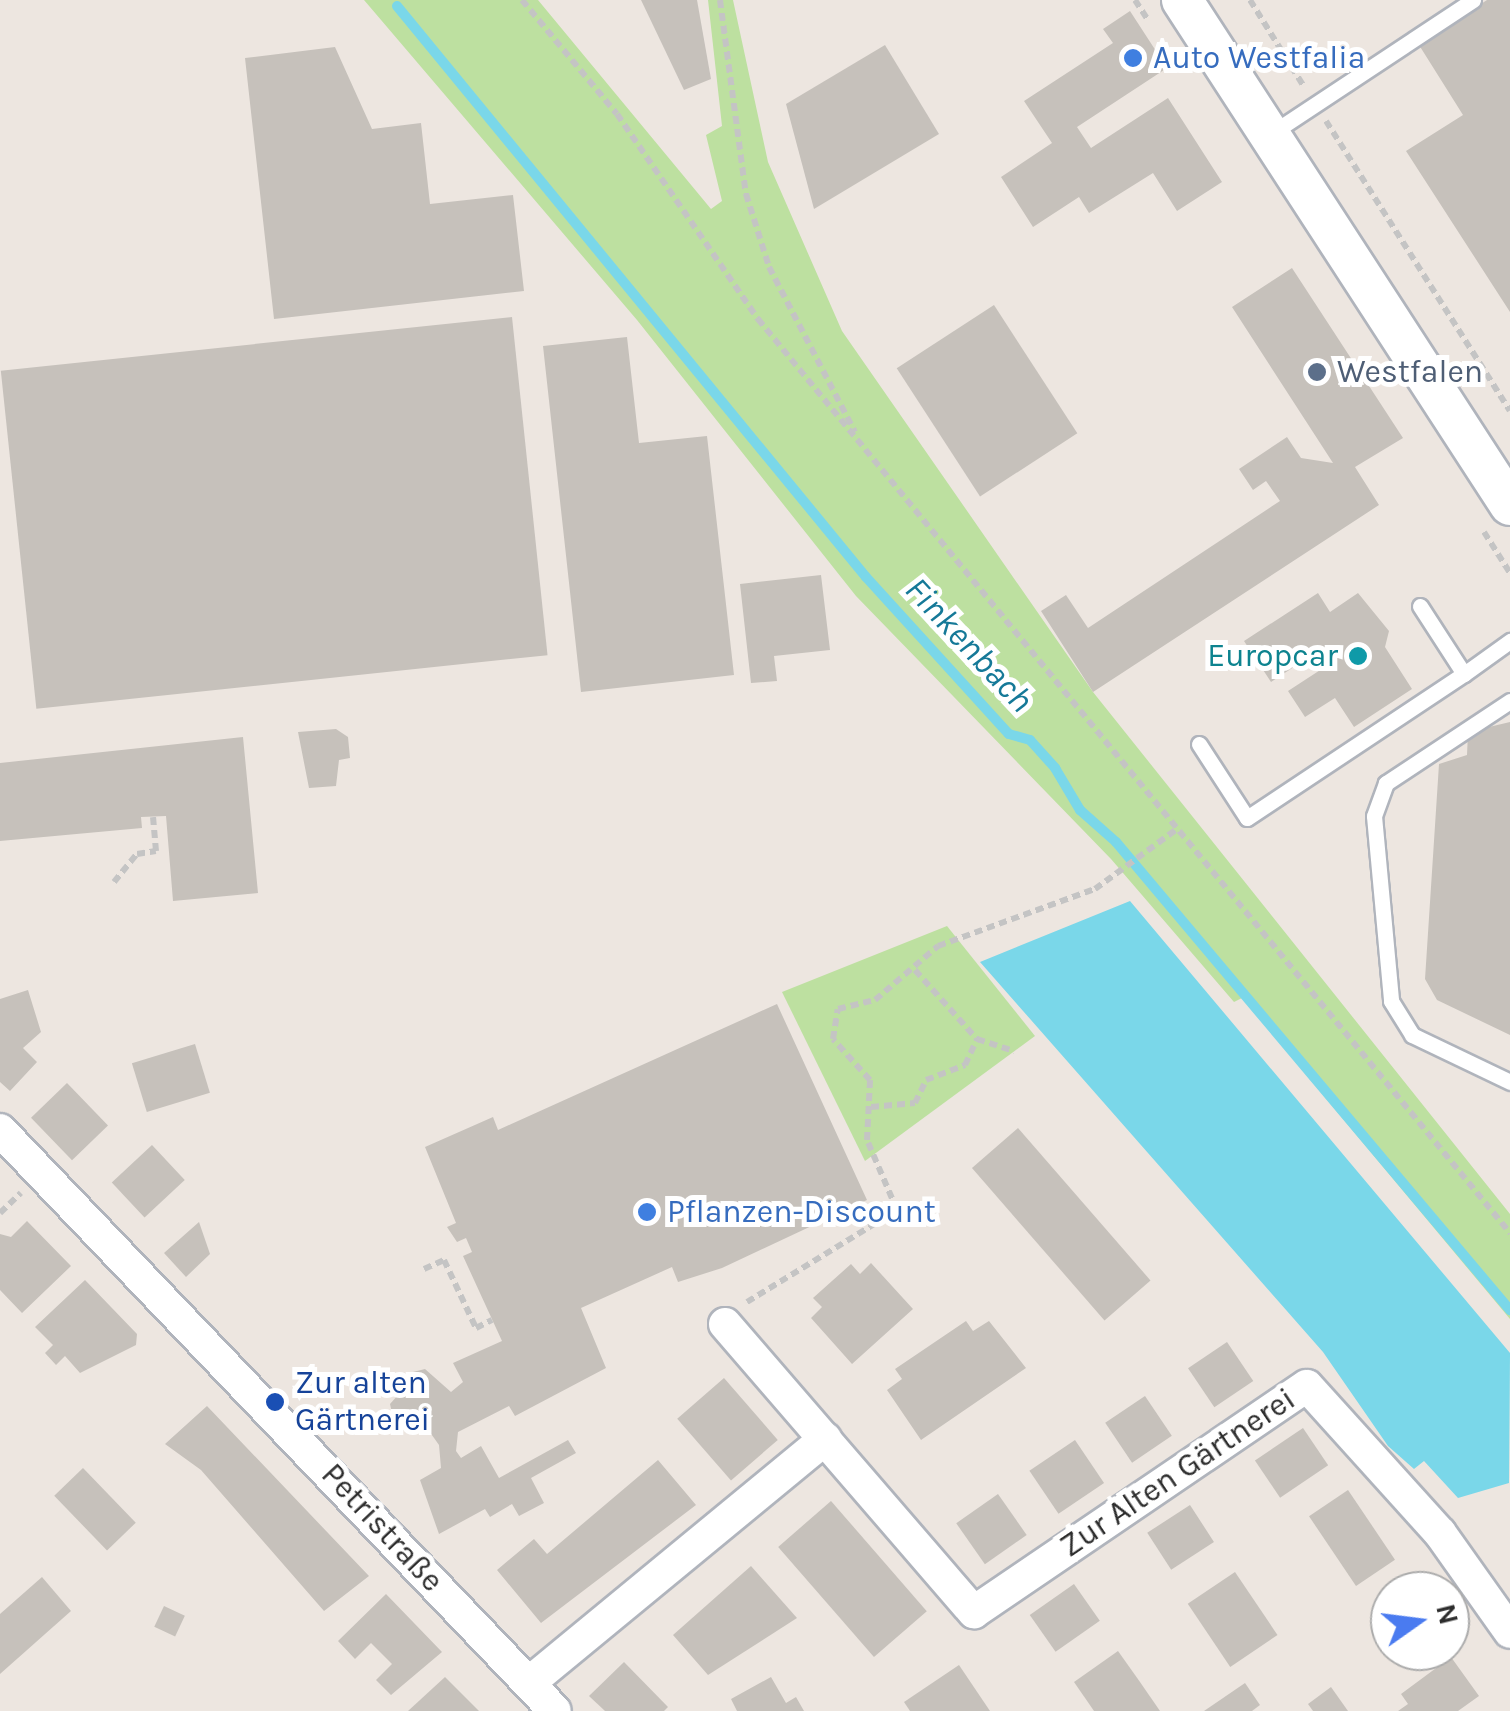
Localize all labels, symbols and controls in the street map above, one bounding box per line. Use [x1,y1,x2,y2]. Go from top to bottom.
place label: Auto Westfalia [1153,39,1365,77]
marker: Auto Westfalia [1122,47,1144,69]
place label: Westfalen [1337,353,1483,391]
marker: Westfalen [1306,361,1328,383]
water label: Finkenbach [896,569,1042,721]
place label: Europcar [1207,637,1338,675]
marker: Europcar [1347,645,1369,667]
place label: Pflanzen-Discount [667,1193,936,1231]
marker: Pflanzen-Discount [636,1201,658,1223]
place label: Zur alten Gärtnerei [295,1365,430,1440]
street label: Zur Alten Gärtnerei [1053,1380,1303,1566]
marker: Zur alten Gärtnerei [264,1391,286,1413]
street label: Petristraße [313,1456,451,1600]
north arrow [1370,1571,1470,1671]
text: N [1429,1600,1466,1628]

